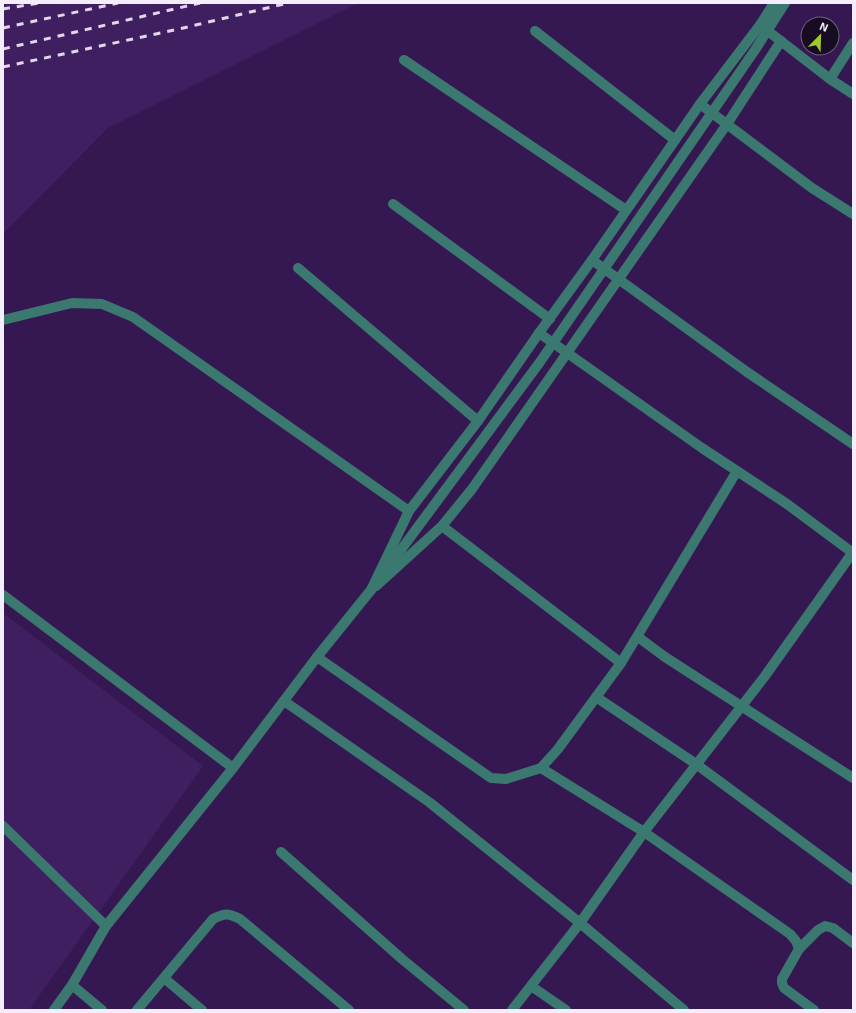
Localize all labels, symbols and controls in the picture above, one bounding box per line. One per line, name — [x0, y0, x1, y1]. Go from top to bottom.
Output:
north arrow — [800, 16, 840, 56]
text: N — [818, 19, 830, 34]

